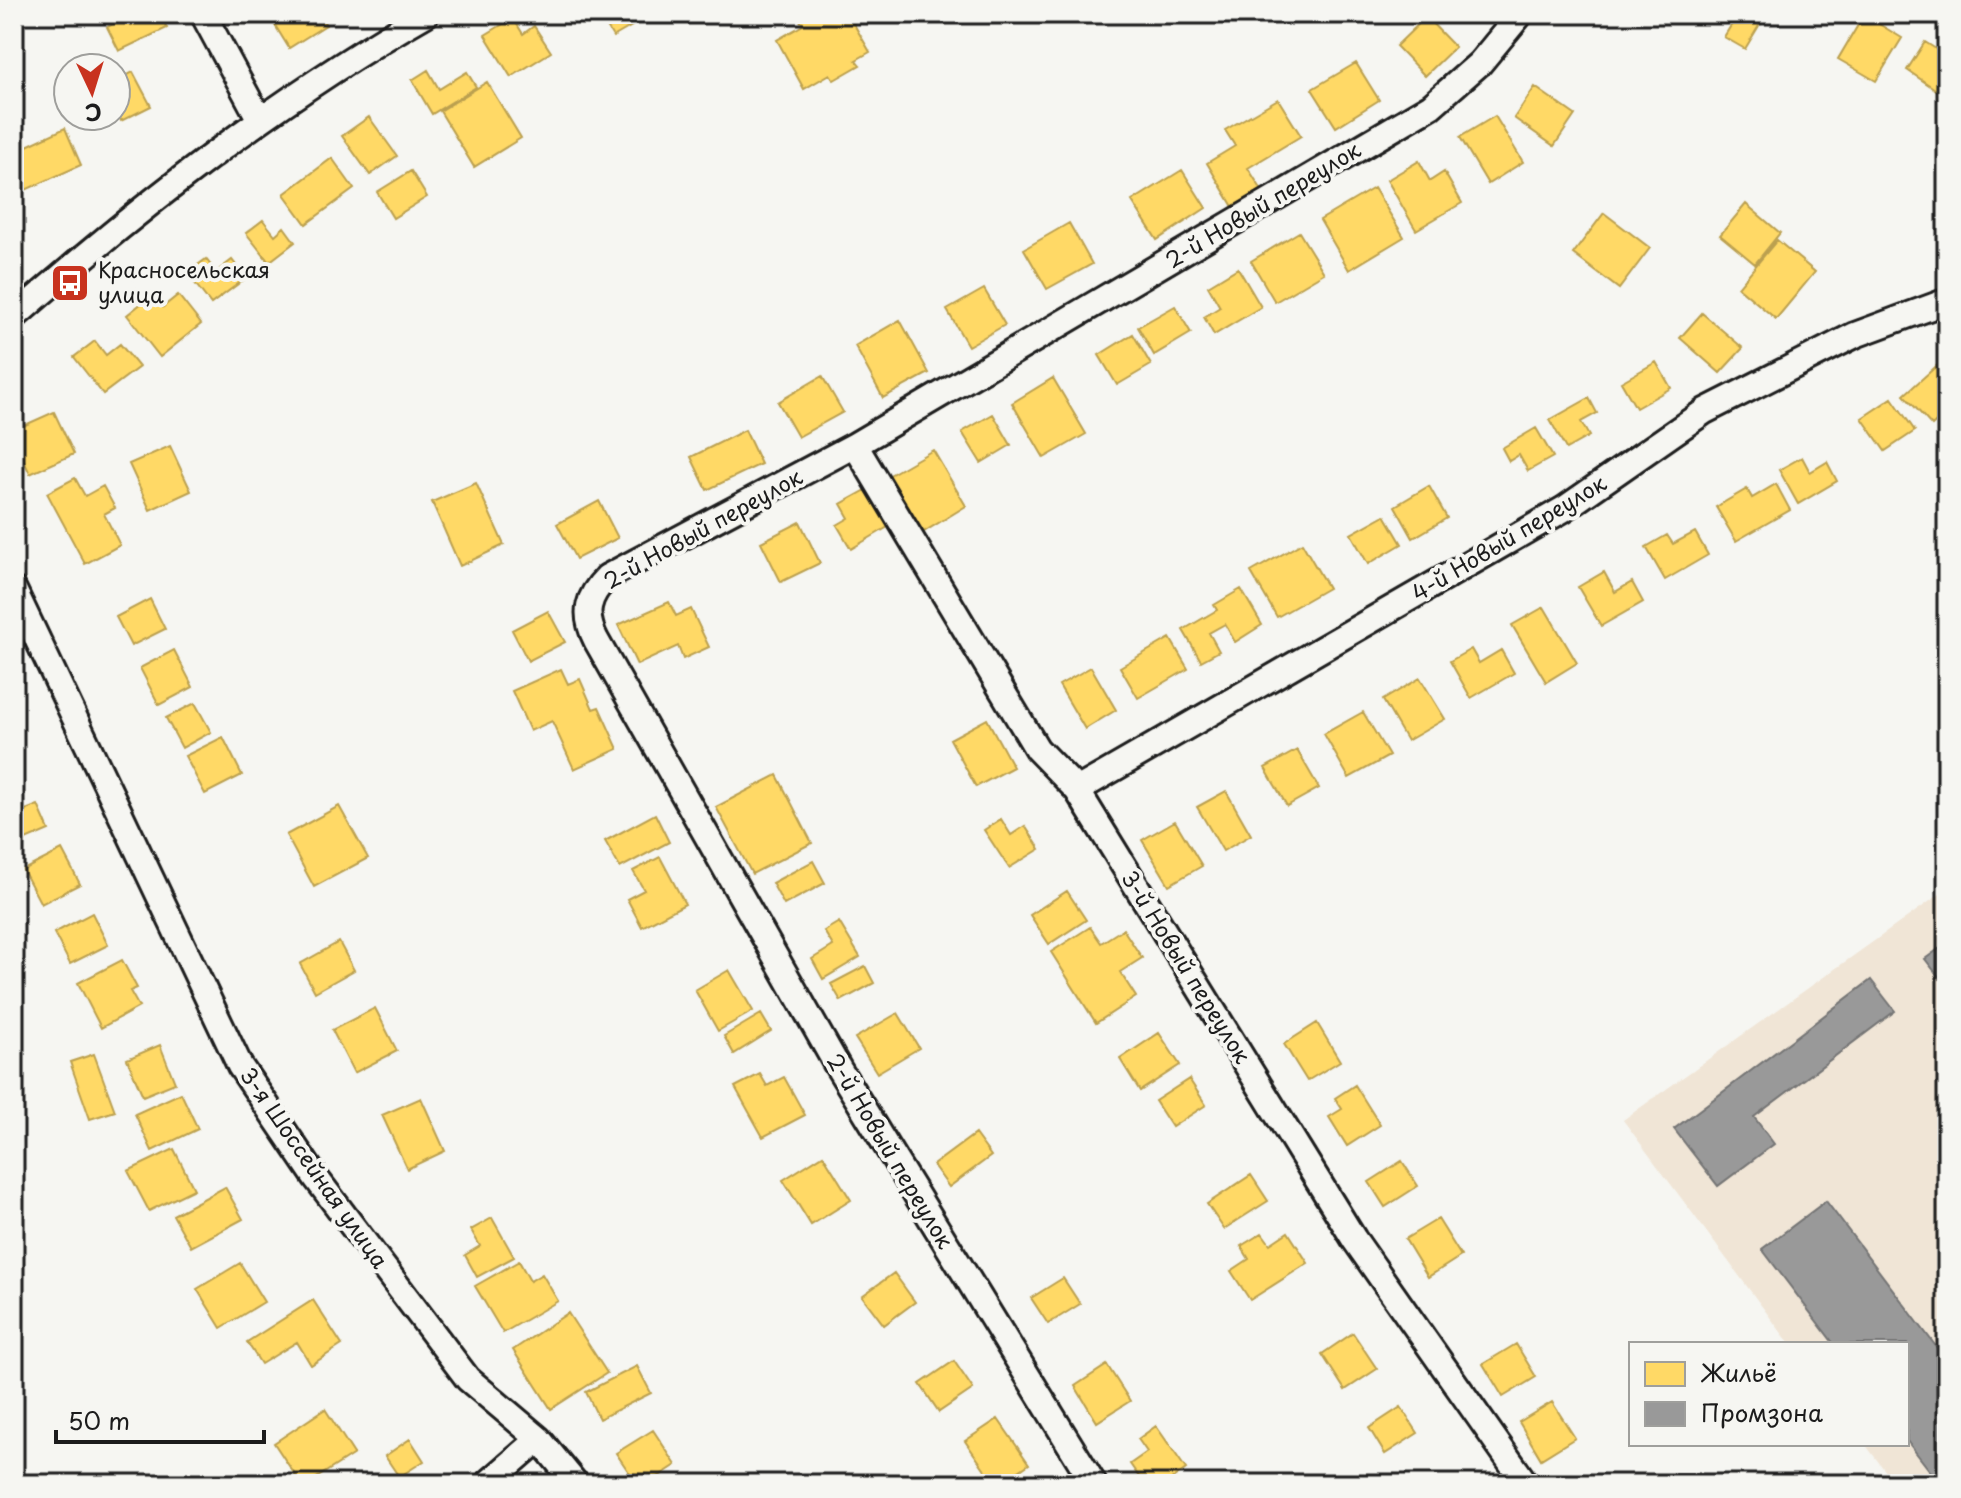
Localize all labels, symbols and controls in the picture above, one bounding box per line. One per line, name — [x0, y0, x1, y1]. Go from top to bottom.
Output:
north arrow — [52, 52, 132, 132]
text: С — [84, 96, 103, 130]
street label: 2-й Новый переулок — [1158, 132, 1367, 275]
place label: Красносельская улица — [98, 252, 270, 310]
bus stop icon: Красносельская улица — [49, 262, 91, 304]
street label: 2-й Новый переулок — [597, 459, 808, 596]
street label: 4-й Новый переулок — [1405, 465, 1613, 608]
street label: 3-й Новый переулок — [1114, 863, 1261, 1070]
street label: 2-й Новый переулок — [820, 1046, 963, 1255]
street label: 3-я Шоссейная улица — [233, 1060, 397, 1275]
legend — [1629, 1342, 1909, 1446]
text: Жильё — [1700, 1354, 1777, 1390]
scale bar — [56, 1394, 264, 1444]
text: Промзона — [1701, 1394, 1823, 1430]
text: 50 m — [68, 1402, 130, 1438]

